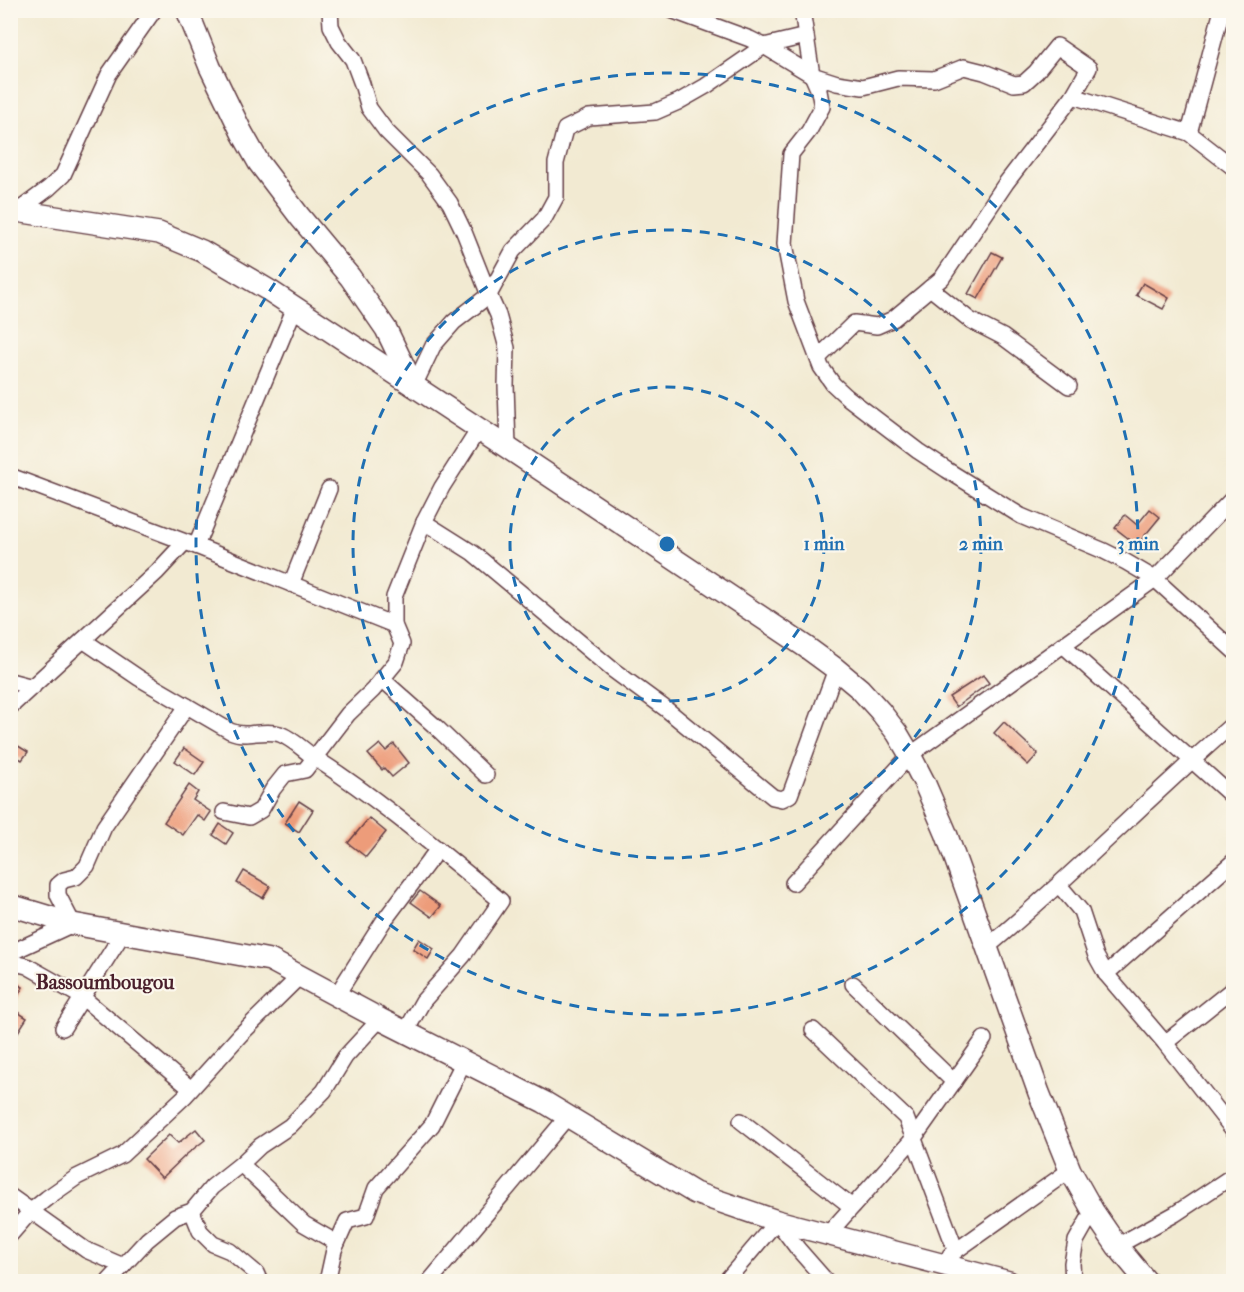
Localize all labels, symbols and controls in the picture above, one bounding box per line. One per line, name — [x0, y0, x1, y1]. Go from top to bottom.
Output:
centre of rings — [657, 534, 677, 554]
text: 1 min — [803, 534, 845, 555]
text: 2 min — [959, 534, 1003, 555]
text: 3 min — [1117, 534, 1160, 555]
district label: Bassoumbougou — [36, 971, 175, 994]

